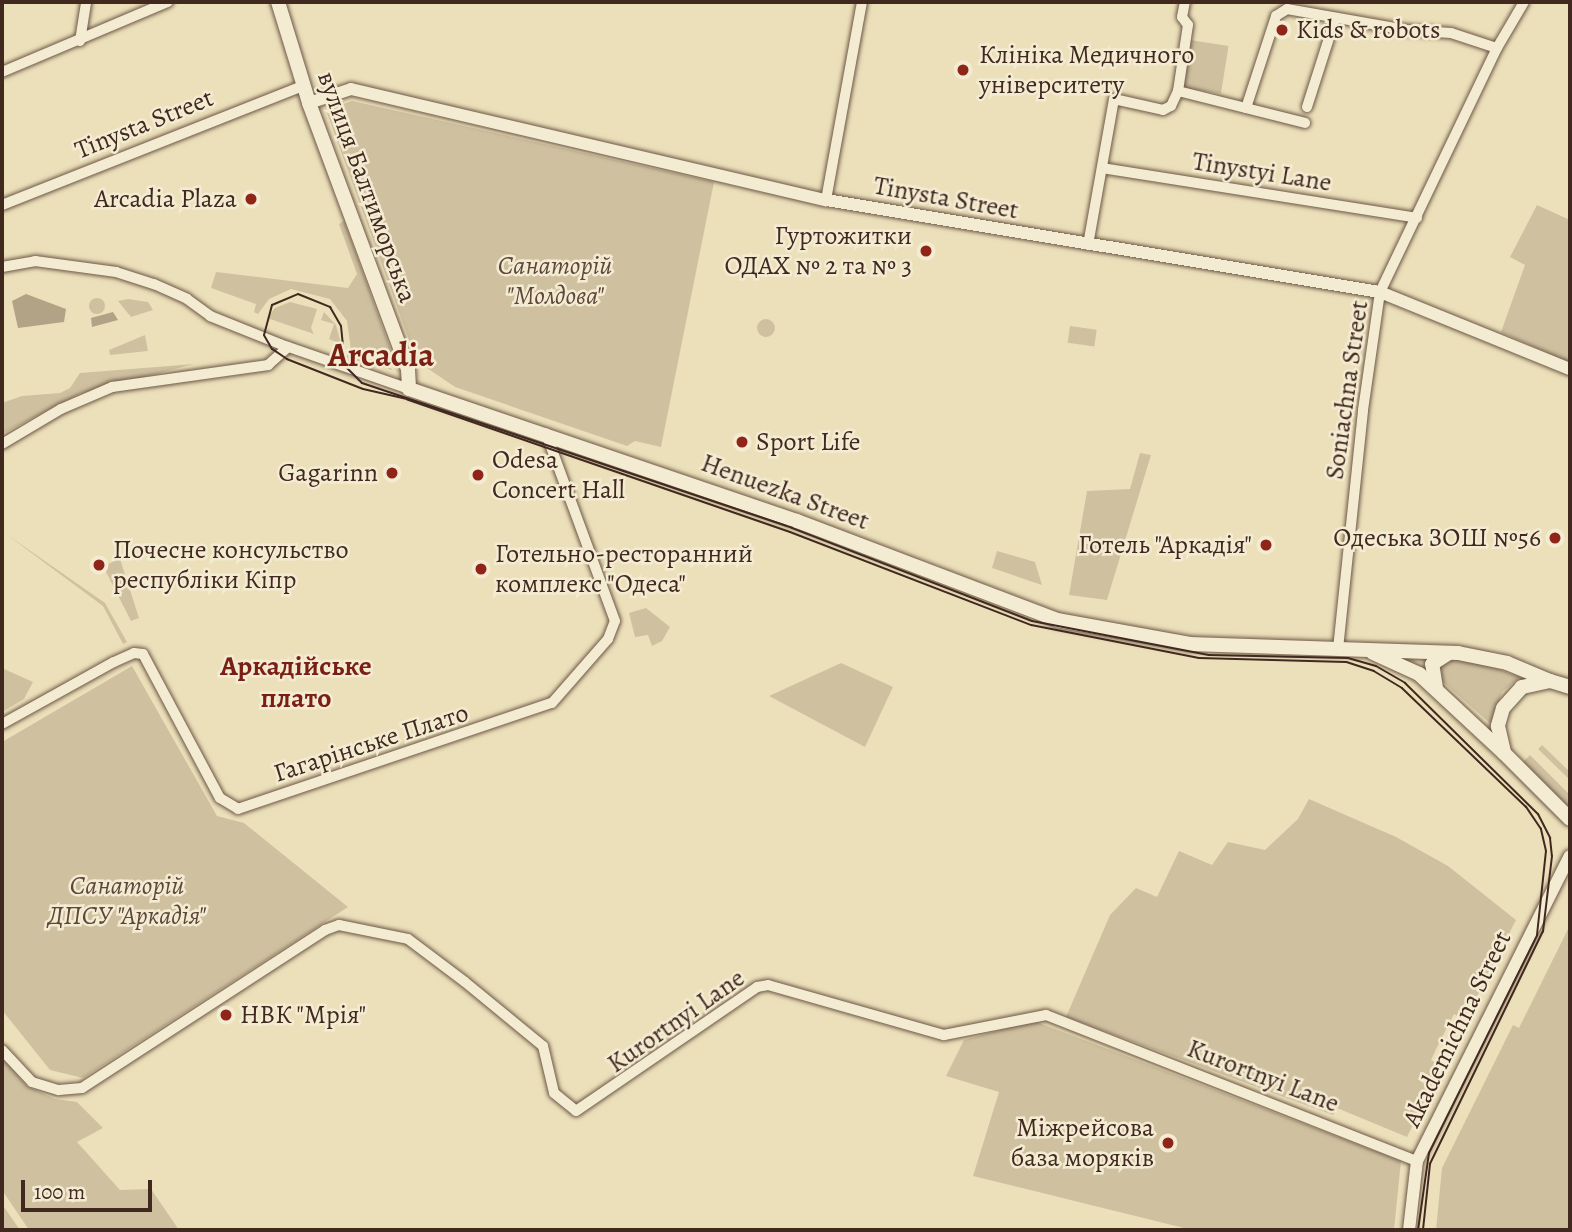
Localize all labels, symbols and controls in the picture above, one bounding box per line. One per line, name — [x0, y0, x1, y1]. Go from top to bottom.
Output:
place label: Kids & robots — [1296, 14, 1440, 46]
marker: Kids & robots — [1274, 22, 1290, 38]
place label: Клініка Медичного університету — [979, 39, 1195, 100]
marker: Клініка Медичного університету — [953, 60, 973, 80]
street label: вулиця Балтиморська — [311, 67, 423, 307]
street label: Tinysta Street — [70, 82, 218, 166]
street label: Tinystyi Lane — [1190, 146, 1334, 198]
street label: Tinysta Street — [871, 170, 1021, 226]
place label: Arcadia Plaza — [94, 183, 237, 215]
marker: Arcadia Plaza — [243, 191, 259, 207]
place label: Гуртожитки ОДАХ № 2 та № 3 — [724, 220, 912, 282]
marker: Гуртожитки ОДАХ № 2 та № 3 — [918, 243, 934, 259]
park label: Санаторій "Молдова" — [498, 250, 612, 312]
street label: Soniachna Street — [1319, 299, 1375, 481]
district label: Arcadia — [328, 335, 434, 375]
place label: Sport Life — [756, 426, 860, 458]
marker: Sport Life — [734, 434, 750, 450]
place label: Odesa Concert Hall — [492, 444, 625, 505]
street label: Henuezka Street — [697, 447, 873, 537]
place label: Gagarinn — [278, 457, 378, 489]
marker: Gagarinn — [384, 465, 400, 481]
marker: Odesa Concert Hall — [470, 467, 486, 483]
place label: Одеська ЗОШ №56 — [1333, 522, 1541, 554]
place label: Готель "Аркадія" — [1077, 529, 1252, 561]
marker: Одеська ЗОШ №56 — [1547, 530, 1563, 546]
place label: Почесне консульство республіки Кіпр — [113, 534, 349, 596]
marker: Готель "Аркадія" — [1258, 537, 1274, 553]
place label: Готельно-ресторанний комплекс "Одеса" — [495, 538, 753, 600]
marker: Почесне консульство республіки Кіпр — [91, 557, 107, 573]
marker: Готельно-ресторанний комплекс "Одеса" — [473, 561, 489, 577]
district label: Аркадійське плато — [220, 649, 372, 715]
street label: Гагарінське Плато — [270, 697, 472, 789]
park label: Санаторій ДПСУ "Аркадія" — [48, 870, 206, 931]
street label: Akademichna Street — [1396, 926, 1518, 1132]
street label: Kurortnyi Lane — [601, 962, 751, 1080]
place label: НВК "Мрія" — [240, 999, 367, 1031]
marker: НВК "Мрія" — [218, 1007, 234, 1023]
street label: Kurortnyi Lane — [1183, 1033, 1343, 1119]
place label: Міжрейсова база моряків — [1011, 1112, 1154, 1174]
marker: Міжрейсова база моряків — [1160, 1135, 1176, 1151]
scale bar — [24, 1166, 156, 1210]
text: 100 m — [34, 1178, 85, 1206]

